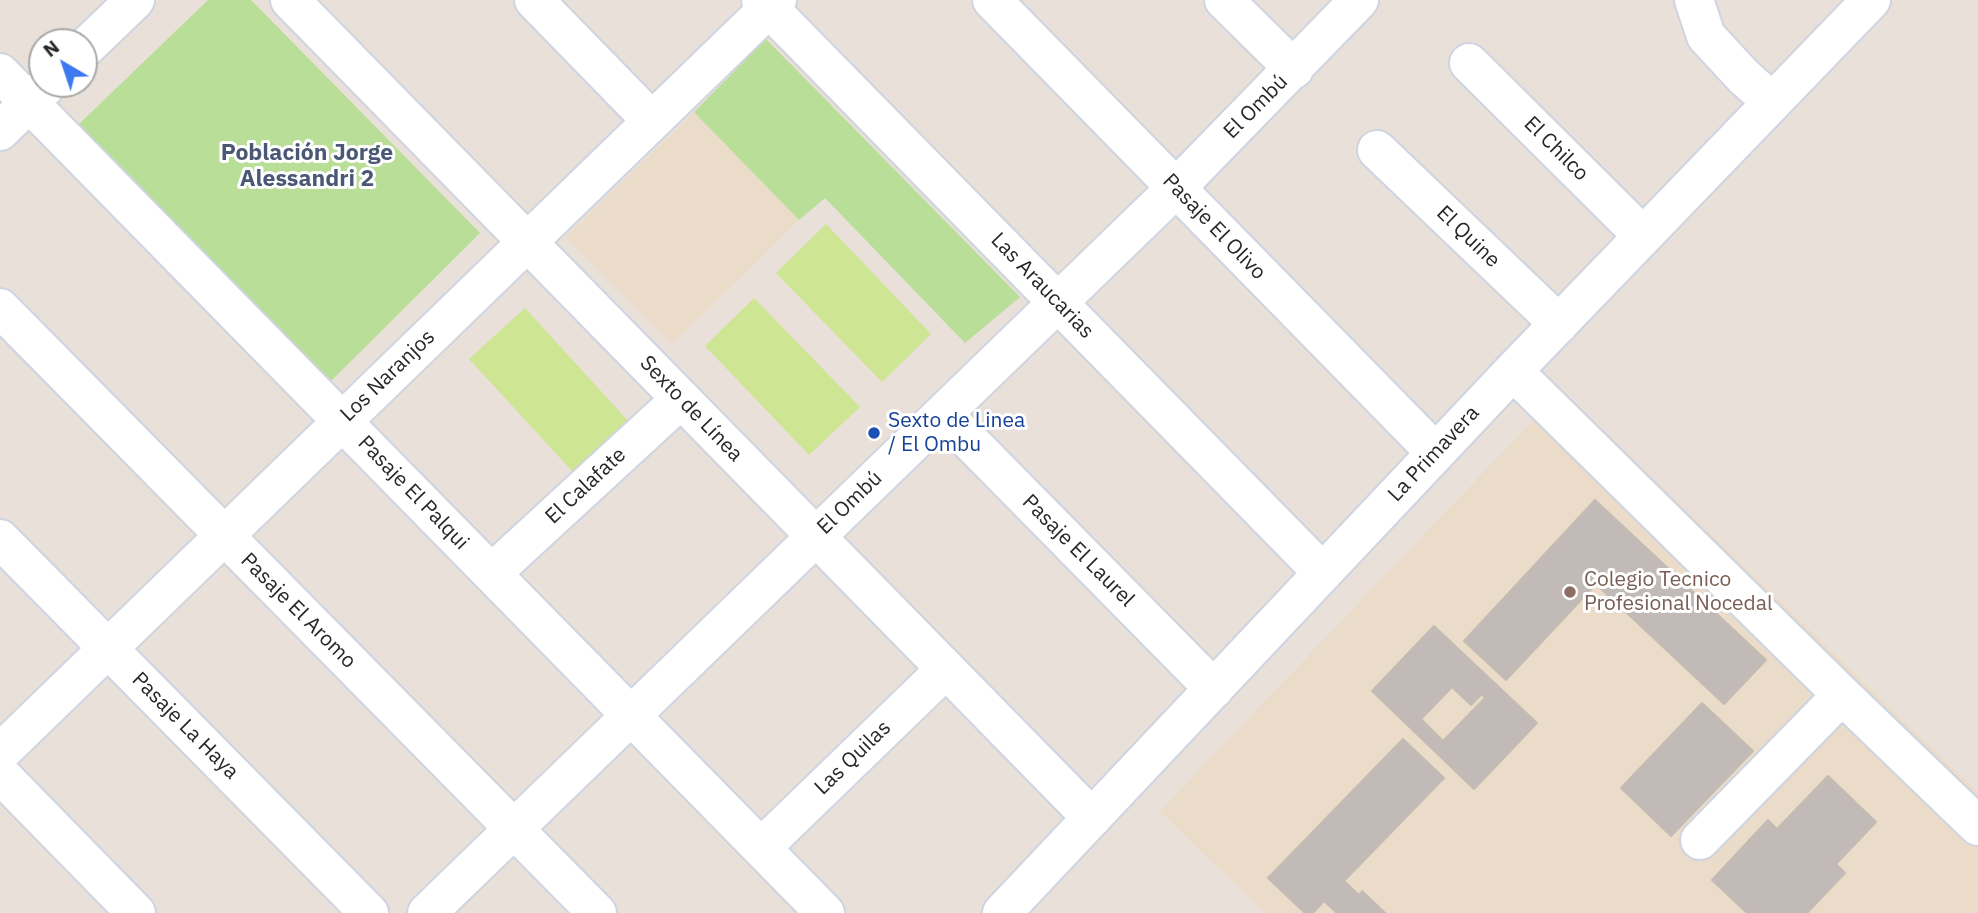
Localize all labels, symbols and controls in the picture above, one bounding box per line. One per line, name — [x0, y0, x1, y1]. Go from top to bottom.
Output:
north arrow — [28, 28, 98, 98]
text: N — [38, 35, 64, 62]
street label: El Ombú — [1219, 70, 1293, 144]
street label: El Chilco — [1518, 111, 1594, 187]
district label: Población Jorge Alessandri 2 — [221, 139, 393, 193]
street label: Pasaje El Olivo — [1157, 169, 1271, 285]
street label: El Quine — [1431, 201, 1505, 273]
street label: Las Araucarias — [985, 228, 1099, 344]
street label: Los Naranjos — [336, 325, 440, 427]
street label: Sexto de Línea — [634, 351, 748, 467]
street label: La Primavera — [1383, 401, 1485, 507]
place label: Sexto de Linea / El Ombu — [888, 408, 1025, 458]
marker: Sexto de Linea / El Ombu — [866, 425, 882, 441]
street label: Pasaje El Palqui — [352, 431, 474, 555]
street label: El Calafate — [541, 442, 631, 530]
street label: El Ombú — [812, 466, 888, 540]
street label: Pasaje El Laurel — [1017, 490, 1139, 612]
street label: Pasaje El Aromo — [235, 548, 361, 674]
place label: Colegio Tecnico Profesional Nocedal — [1584, 567, 1773, 617]
marker: Colegio Tecnico Profesional Nocedal — [1562, 584, 1578, 600]
street label: Pasaje La Haya — [126, 667, 244, 785]
street label: Las Quilas — [810, 716, 896, 800]

